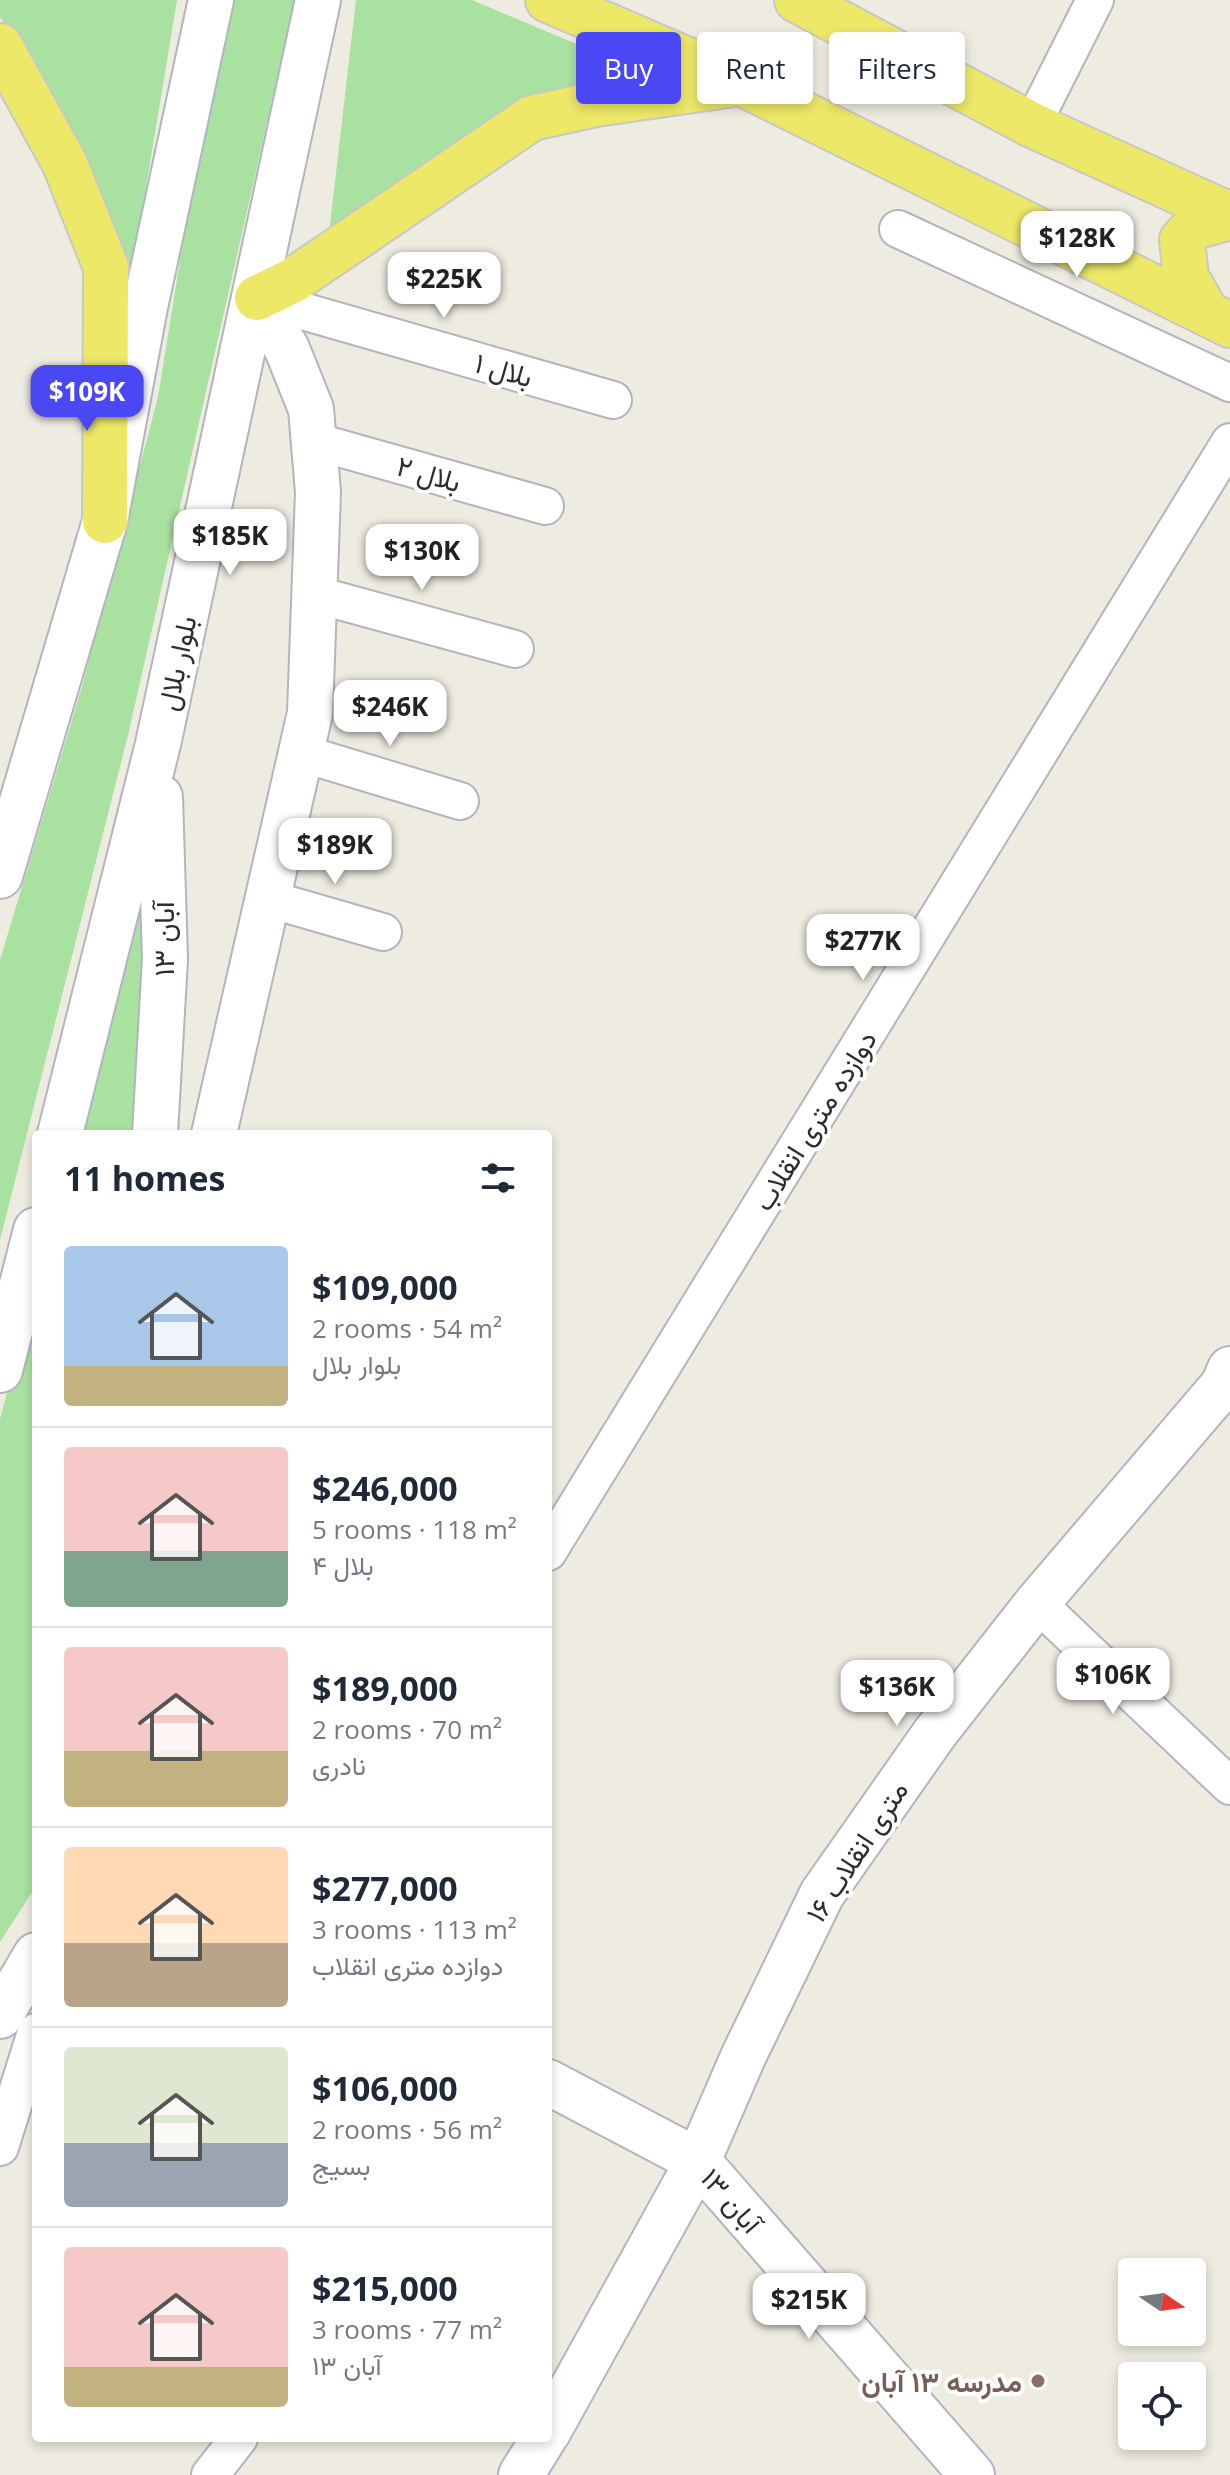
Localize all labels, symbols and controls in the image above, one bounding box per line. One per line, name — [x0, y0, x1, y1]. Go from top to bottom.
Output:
chip: Buy — [576, 32, 681, 104]
chip: Rent — [697, 32, 813, 104]
chip: Filters — [829, 32, 965, 104]
pin: $128K — [1021, 211, 1133, 279]
text: $128K — [1039, 219, 1115, 255]
pin: $225K — [388, 252, 500, 320]
text: $225K — [406, 260, 482, 296]
street label: بلال ۱ — [471, 343, 537, 395]
pin: $109K — [31, 365, 143, 433]
text: $109K — [49, 373, 125, 409]
street label: بلال ۲ — [393, 446, 465, 500]
pin: $185K — [174, 509, 286, 577]
text: $185K — [192, 517, 268, 553]
pin: $130K — [366, 524, 478, 592]
text: $130K — [384, 532, 460, 568]
street label: بلوار بلال — [147, 612, 205, 714]
pin: $246K — [334, 680, 446, 748]
text: $246K — [352, 688, 428, 724]
pin: $189K — [279, 818, 391, 886]
text: $189K — [297, 826, 373, 862]
street label: ۱۳ آبان — [144, 899, 182, 976]
pin: $277K — [807, 914, 919, 982]
text: $277K — [825, 922, 901, 958]
street label: دوازده متری انقلاب — [743, 1023, 885, 1217]
text: 11 homes — [64, 1155, 225, 1201]
icon: filters — [476, 1156, 520, 1200]
text: $109,000 — [312, 1264, 458, 1310]
icon: home — [128, 1278, 224, 1374]
text: 2 rooms · 54 m² — [312, 1310, 502, 1346]
text: بلوار بلال — [312, 1346, 401, 1382]
text: $246,000 — [312, 1465, 458, 1511]
icon: home — [128, 1479, 224, 1575]
text: 5 rooms · 118 m² — [312, 1511, 517, 1547]
text: بلال ۴ — [312, 1547, 374, 1583]
pin: $106K — [1057, 1648, 1169, 1716]
text: $106K — [1075, 1656, 1151, 1692]
pin: $136K — [841, 1660, 953, 1728]
text: $189,000 — [312, 1665, 458, 1711]
text: $136K — [859, 1668, 935, 1704]
icon: home — [128, 1679, 224, 1775]
text: 2 rooms · 70 m² — [312, 1711, 502, 1747]
text: نادری — [312, 1747, 366, 1783]
street label: ۱۶ متری انقلاب — [796, 1773, 916, 1929]
text: $277,000 — [312, 1865, 458, 1911]
icon: home — [128, 1879, 224, 1975]
text: 3 rooms · 113 m² — [312, 1911, 517, 1947]
text: دوازده متری انقلاب — [312, 1947, 503, 1983]
text: $106,000 — [312, 2065, 458, 2111]
icon: home — [128, 2079, 224, 2175]
text: 2 rooms · 56 m² — [312, 2111, 502, 2147]
text: بسیج — [312, 2147, 370, 2183]
street label: ۱۳ آبان — [693, 2159, 773, 2243]
north arrow — [1118, 2258, 1206, 2346]
map controls — [1118, 2258, 1206, 2450]
text: $215,000 — [312, 2265, 458, 2311]
pin: $215K — [753, 2273, 865, 2341]
icon: home — [128, 2279, 224, 2375]
text: $215K — [771, 2281, 847, 2317]
text: 3 rooms · 77 m² — [312, 2311, 502, 2347]
text: ۱۳ آبان — [312, 2347, 382, 2383]
place label: مدرسه ۱۳ آبان — [861, 2362, 1022, 2400]
button: locate — [1118, 2362, 1206, 2450]
marker: مدرسه ۱۳ آبان — [1029, 2372, 1047, 2390]

